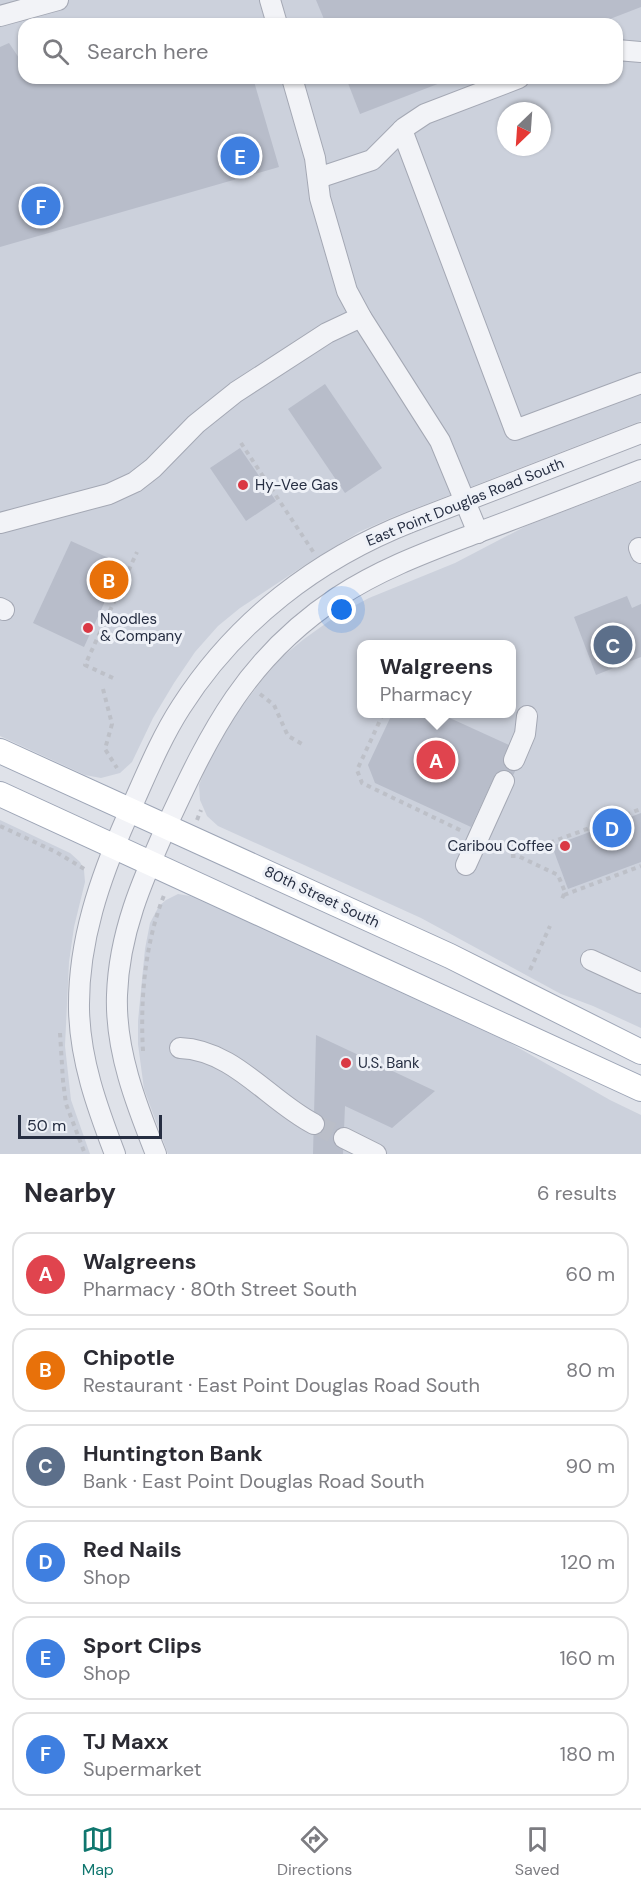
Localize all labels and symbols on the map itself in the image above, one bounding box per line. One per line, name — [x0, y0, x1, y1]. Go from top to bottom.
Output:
north arrow — [497, 102, 551, 156]
pin: E — [220, 134, 260, 178]
pin: F — [22, 184, 60, 228]
street label: East Point Douglas Road South — [363, 453, 567, 551]
place label: Hy-Vee Gas — [255, 475, 338, 495]
marker: Hy-Vee Gas — [236, 478, 250, 492]
pin: B — [90, 558, 128, 602]
your location — [327, 595, 356, 624]
place label: Noodles & Company — [100, 609, 183, 646]
marker: Noodles & Company — [81, 621, 95, 635]
pin: C — [594, 622, 632, 668]
pin: A — [416, 738, 456, 783]
pin: D — [592, 806, 632, 850]
place label: Caribou Coffee — [447, 836, 553, 856]
marker: Caribou Coffee — [558, 839, 572, 853]
street label: 80th Street South — [261, 862, 383, 932]
place label: U.S. Bank — [358, 1053, 420, 1073]
marker: U.S. Bank — [339, 1056, 353, 1070]
scale bar — [18, 1112, 162, 1140]

